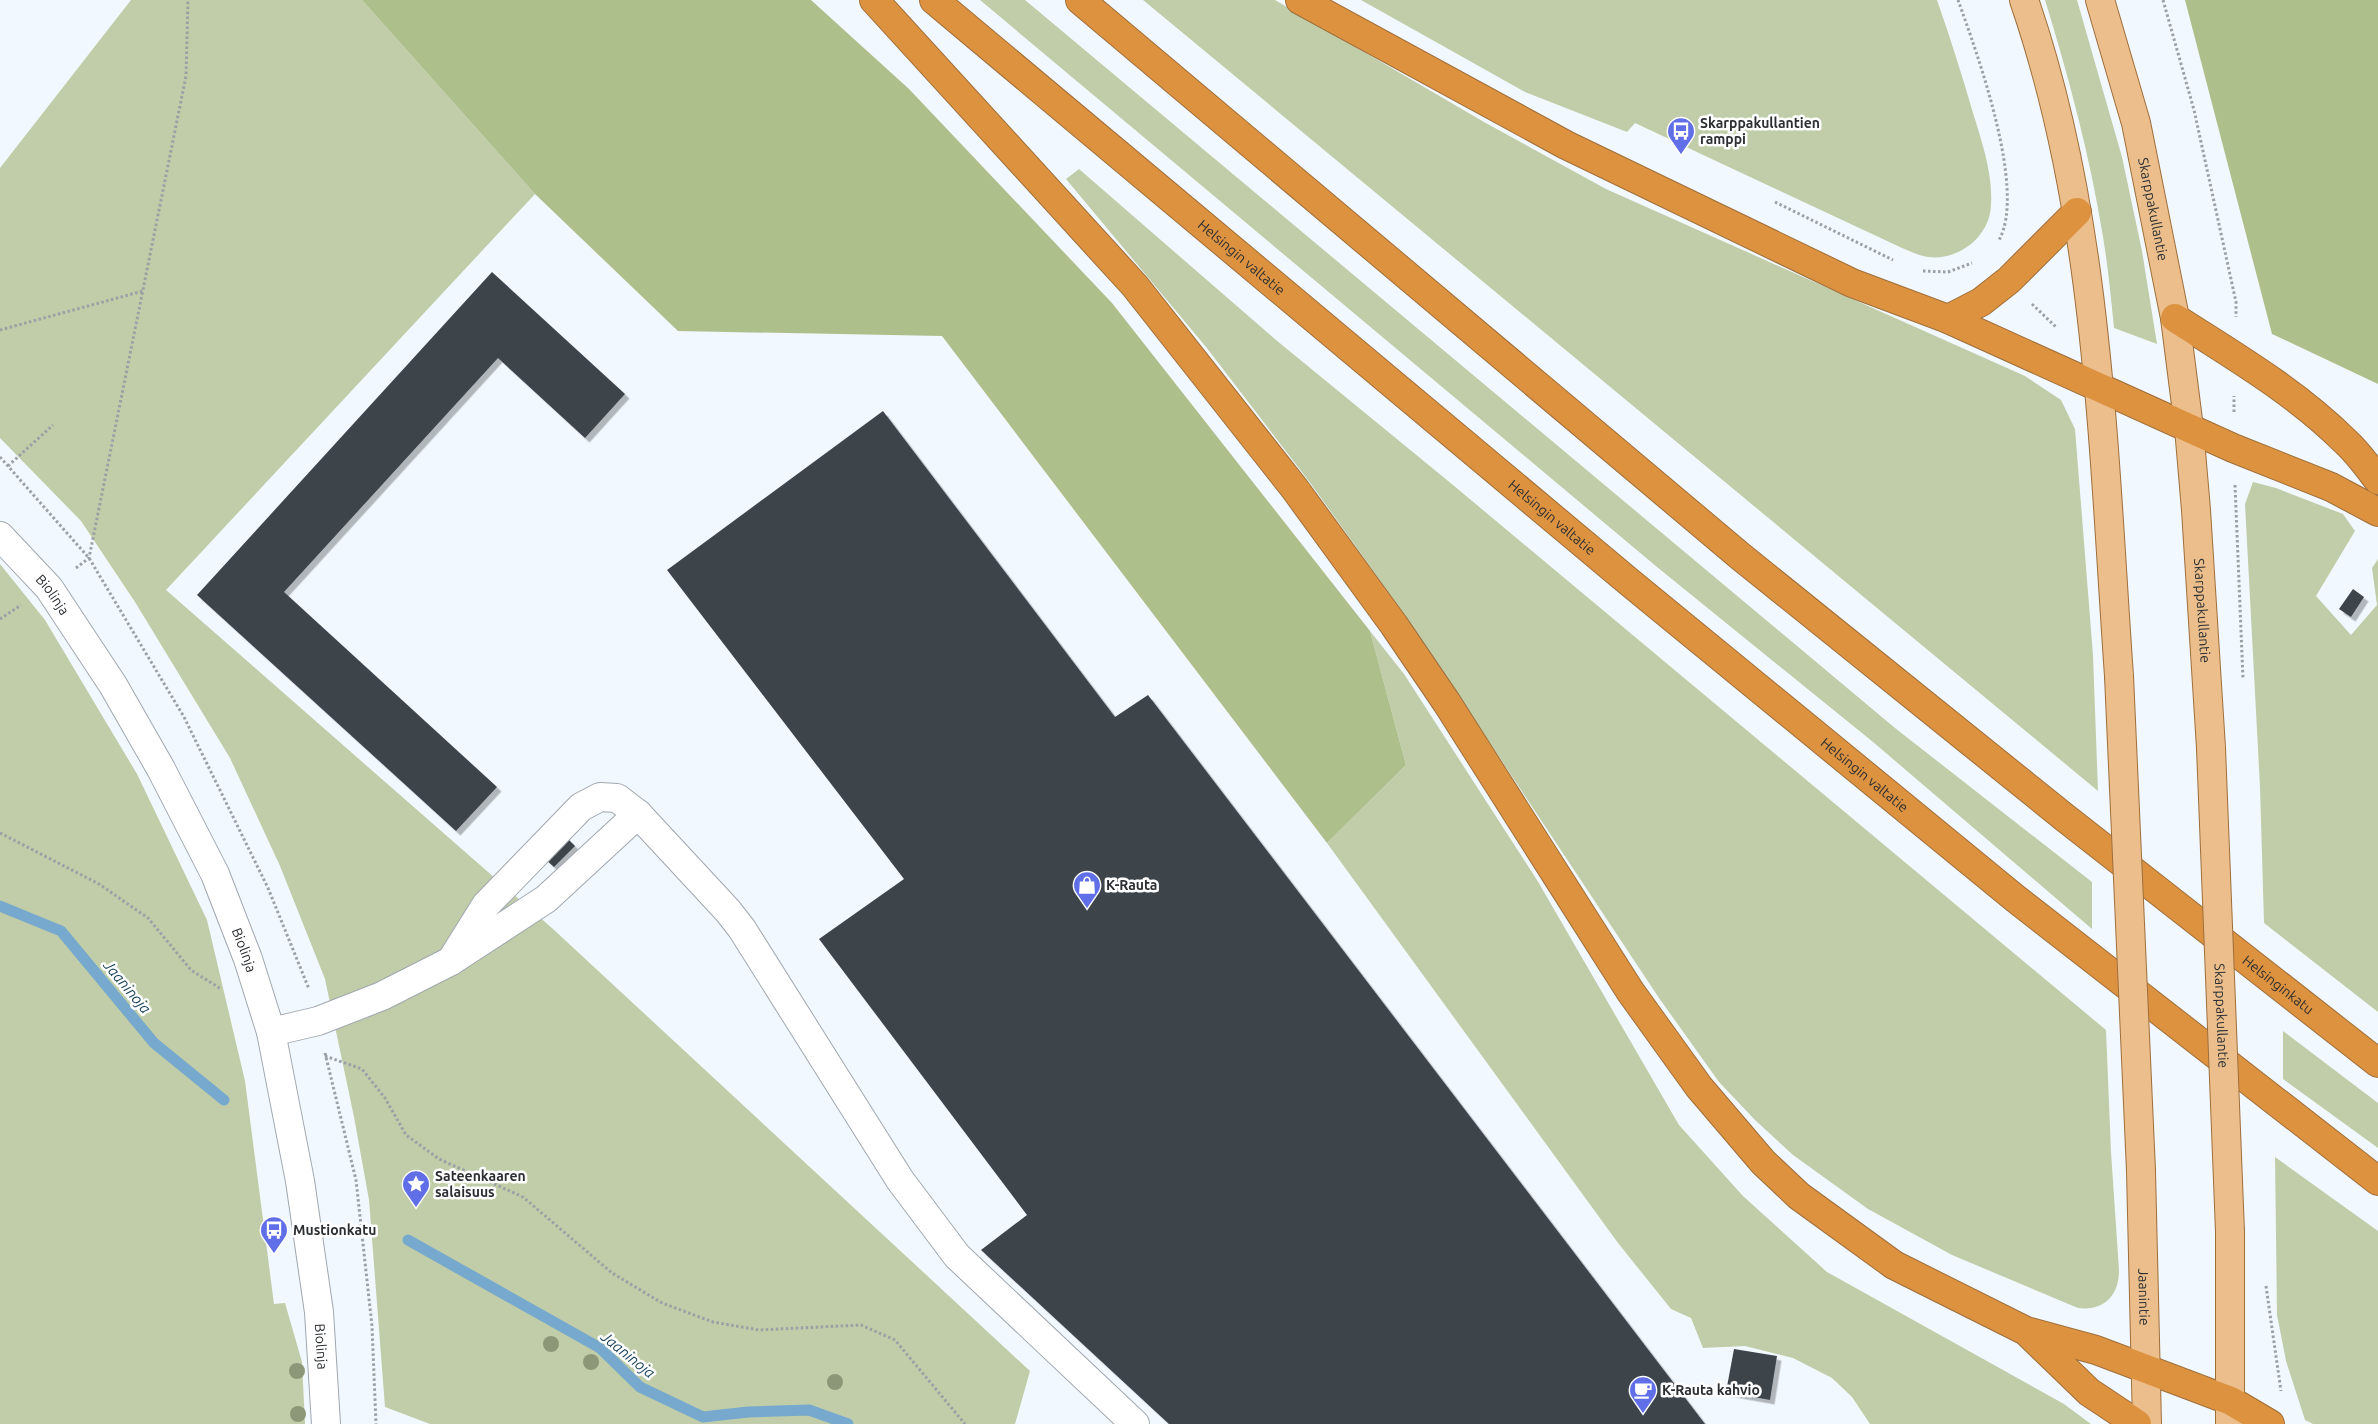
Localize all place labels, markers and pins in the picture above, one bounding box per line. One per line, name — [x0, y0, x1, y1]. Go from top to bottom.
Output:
place label: Skarppakullantien ramppi — [1700, 115, 1820, 147]
bus stop icon: Skarppakullantien ramppi — [1666, 116, 1696, 155]
shop icon: K-Rauta — [1072, 870, 1102, 909]
place label: K-Rauta — [1106, 877, 1157, 893]
place label: Sateenkaaren salaisuus — [435, 1168, 526, 1200]
place icon: Sateenkaaren salaisuus — [401, 1169, 431, 1208]
bus stop icon: Mustionkatu — [259, 1215, 289, 1254]
place label: Mustionkatu — [293, 1222, 376, 1238]
cafe icon: K-Rauta kahvio — [1628, 1375, 1658, 1414]
place label: K-Rauta kahvio — [1662, 1382, 1760, 1398]

